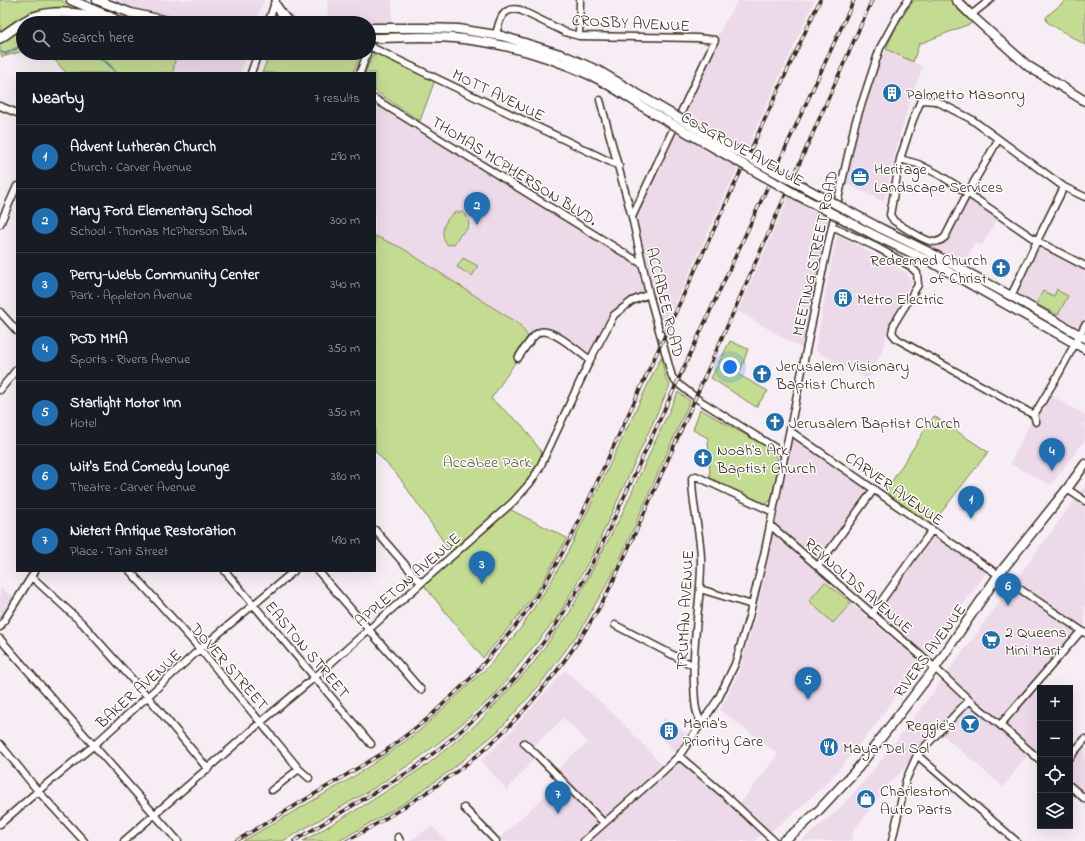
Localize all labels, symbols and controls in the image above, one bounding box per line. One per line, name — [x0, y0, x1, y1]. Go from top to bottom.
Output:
street label: CROSBY AVENUE — [571, 9, 691, 39]
search box — [16, 16, 376, 60]
icon: search — [30, 27, 52, 49]
text: Search here — [62, 27, 134, 49]
street label: MOTT AVENUE — [448, 63, 548, 129]
building icon: Palmetto Masonry — [881, 82, 903, 104]
place label: Palmetto Masonry — [906, 83, 1025, 107]
text: Nearby — [32, 86, 84, 111]
text: 7 results — [314, 89, 360, 108]
street label: COSGROVE AVENUE — [676, 106, 808, 194]
street label: THOMAS MCPHERSON BLVD. — [426, 111, 602, 233]
text: Advent Lutheran Church — [70, 136, 216, 158]
text: 1 — [43, 147, 47, 166]
text: 290 m — [331, 147, 360, 166]
text: Church · Carver Avenue — [70, 158, 192, 177]
place label: Heritage Landscape Services — [874, 158, 1003, 200]
office icon: Heritage Landscape Services — [849, 166, 871, 188]
street label: MEETING STREET ROAD — [787, 168, 845, 338]
pin: 2 — [464, 192, 490, 225]
text: Mary Ford Elementary School — [70, 200, 252, 222]
text: 2 — [42, 211, 48, 230]
text: 300 m — [330, 211, 360, 230]
text: School · Thomas McPherson Blvd. — [70, 222, 247, 241]
street label: ACCABEE ROAD — [639, 245, 689, 360]
place label: Redeemed Church of Christ — [870, 249, 988, 291]
church icon: Redeemed Church of Christ — [990, 257, 1012, 279]
text: Perry-Webb Community Center — [70, 264, 259, 286]
text: 3 — [42, 275, 48, 294]
text: 340 m — [330, 275, 360, 294]
text: Park · Appleton Avenue — [70, 286, 192, 305]
building icon: Metro Electric — [832, 287, 854, 309]
place label: Metro Electric — [857, 288, 944, 312]
text: POD MMA — [70, 328, 128, 350]
text: 4 — [42, 339, 48, 358]
text: 350 m — [328, 339, 360, 358]
text: Sports · Rivers Avenue — [70, 350, 190, 369]
place label: Jerusalem Visionary Baptist Church — [775, 355, 909, 397]
your location — [720, 357, 740, 377]
church icon: Jerusalem Visionary Baptist Church — [751, 363, 773, 385]
text: Starlight Motor Inn — [70, 392, 181, 414]
text: 5 — [41, 403, 49, 422]
text: 350 m — [328, 403, 360, 422]
church icon: Jerusalem Baptist Church — [764, 411, 786, 433]
place label: Jerusalem Baptist Church — [789, 412, 960, 436]
text: Hotel — [70, 414, 97, 433]
pin: 4 — [1039, 438, 1065, 471]
place label: Noah's Ark Baptist Church — [716, 439, 816, 481]
church icon: Noah's Ark Baptist Church — [692, 447, 714, 469]
street label: CARVER AVENUE — [840, 447, 948, 533]
park label: Accabee Park — [443, 451, 532, 475]
text: Wit's End Comedy Lounge — [70, 456, 229, 478]
text: 6 — [42, 467, 48, 486]
text: 380 m — [331, 467, 360, 486]
text: Theatre · Carver Avenue — [70, 478, 196, 497]
pin: 1 — [958, 486, 984, 519]
text: Nietert Antique Restoration — [70, 520, 236, 542]
street label: APPLETON AVENUE — [350, 527, 467, 634]
text: 7 — [42, 531, 48, 550]
text: 490 m — [332, 531, 360, 550]
street label: REYNOLDS AVENUE — [798, 533, 917, 640]
text: Place · Tant Street — [70, 542, 168, 561]
street label: TRUMAN AVENUE — [671, 549, 701, 671]
pin: 3 — [469, 551, 495, 584]
pin: 6 — [995, 573, 1021, 606]
street label: EASTON STREET — [258, 596, 355, 704]
street label: RIVERS AVENUE — [888, 599, 973, 703]
street label: DOVER STREET — [183, 617, 273, 716]
place label: 2 Queens Mini Mart — [1005, 621, 1067, 663]
supermarket icon: 2 Queens Mini Mart — [980, 629, 1002, 651]
street label: BAKER AVENUE — [90, 644, 188, 735]
pin: 5 — [795, 667, 821, 700]
map controls — [1037, 685, 1073, 829]
button: + — [1037, 685, 1073, 721]
place label: Maria's Priority Care — [683, 712, 764, 754]
bar icon: Reggie's — [959, 713, 981, 735]
place label: Reggie's — [906, 714, 956, 738]
building icon: Maria's Priority Care — [658, 720, 680, 742]
button: − — [1037, 721, 1073, 757]
restaurant icon: Maya Del Sol — [818, 736, 840, 758]
place label: Maya Del Sol — [843, 737, 930, 761]
button: locate — [1037, 757, 1073, 793]
place label: Charleston Auto Parts — [880, 780, 952, 822]
pin: 7 — [545, 781, 571, 814]
shop icon: Charleston Auto Parts — [855, 788, 877, 810]
button: layers — [1037, 793, 1073, 829]

